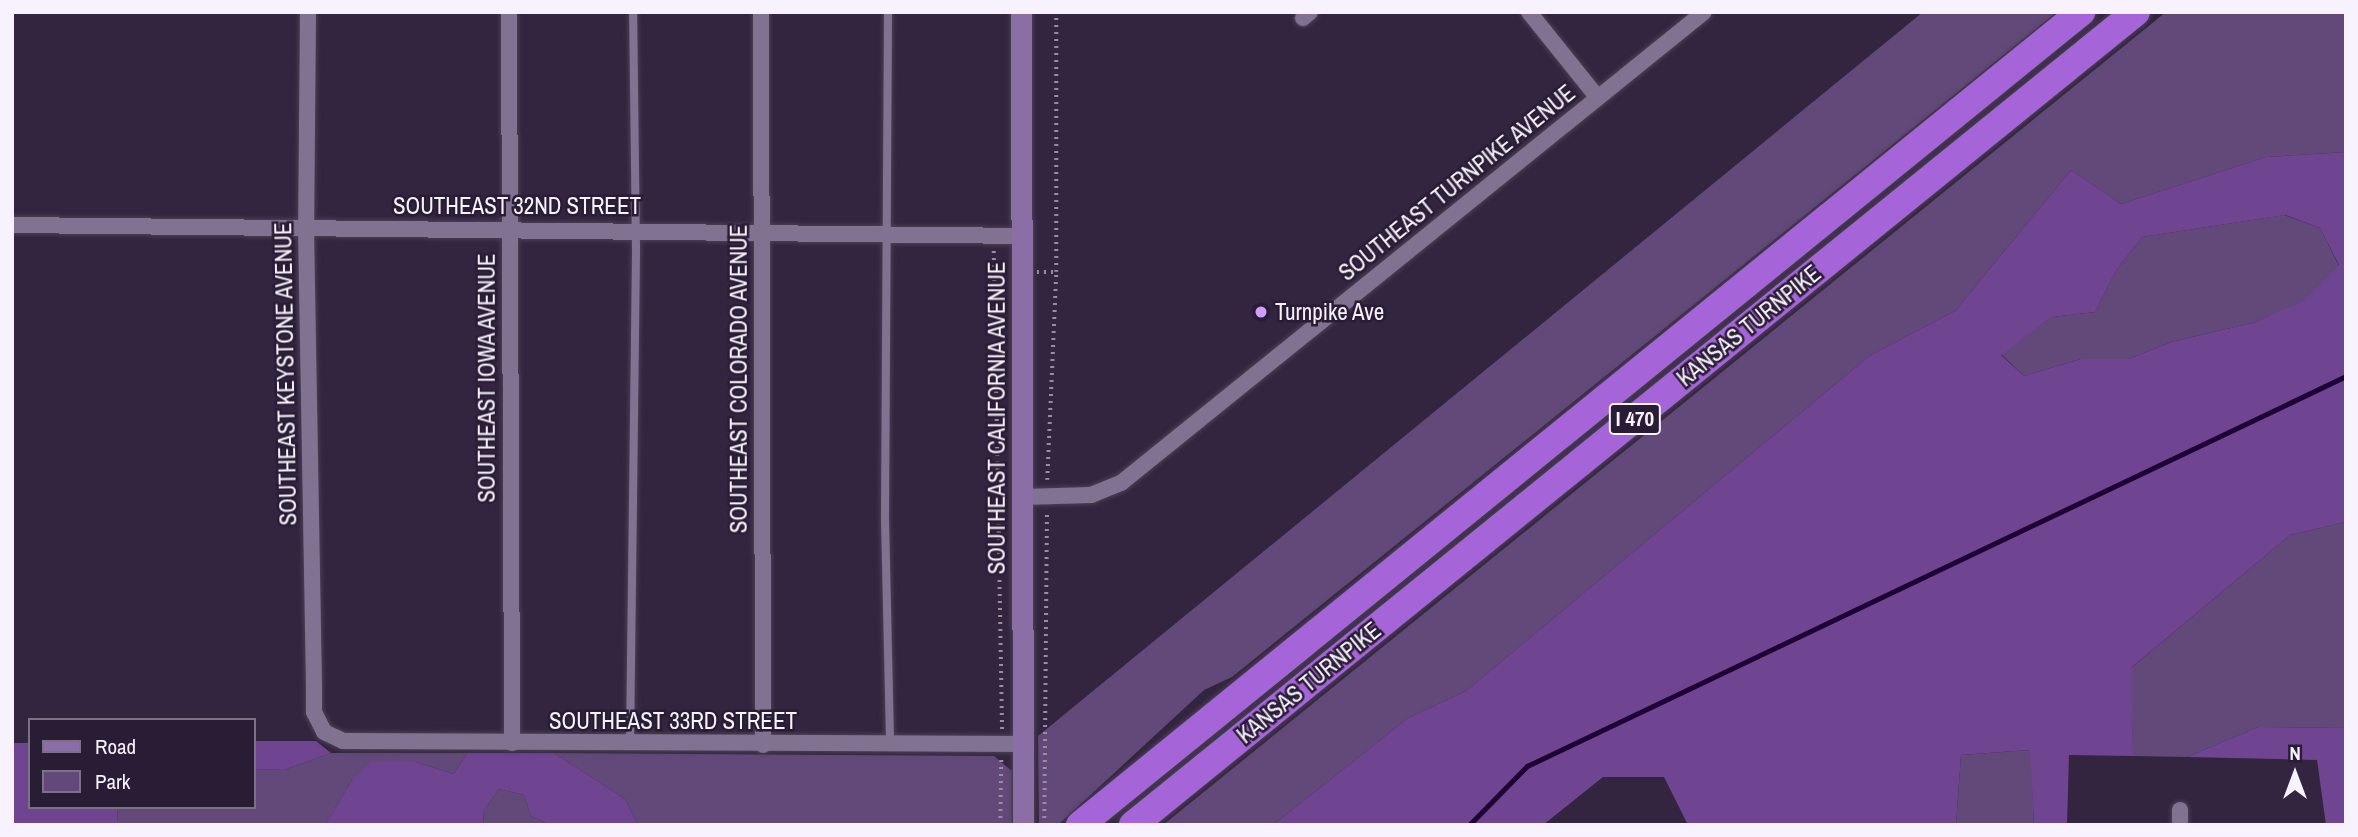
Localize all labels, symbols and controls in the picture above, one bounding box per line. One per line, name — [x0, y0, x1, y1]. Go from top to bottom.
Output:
street label: SOUTHEAST TURNPIKE AVENUE — [1333, 79, 1581, 287]
street label: SOUTHEAST 32ND STREET — [393, 192, 641, 220]
street label: SOUTHEAST KEYSTONE AVENUE — [270, 222, 302, 526]
street label: SOUTHEAST COLORADO AVENUE — [725, 224, 753, 534]
street label: SOUTHEAST IOWA AVENUE — [473, 252, 501, 504]
street label: SOUTHEAST CALIFORNIA AVENUE — [983, 260, 1011, 576]
street label: KANSAS TURNPIKE — [1671, 260, 1827, 392]
place label: Turnpike Ave — [1275, 298, 1385, 326]
marker: Turnpike Ave — [1253, 304, 1269, 320]
road number: I 470 — [1609, 402, 1661, 436]
street label: KANSAS TURNPIKE — [1231, 617, 1387, 749]
street label: SOUTHEAST 33RD STREET — [549, 707, 797, 735]
legend — [28, 718, 256, 809]
text: Road — [95, 732, 136, 761]
north arrow — [2260, 739, 2330, 809]
text: N — [2289, 740, 2301, 766]
text: Park — [95, 767, 130, 796]

